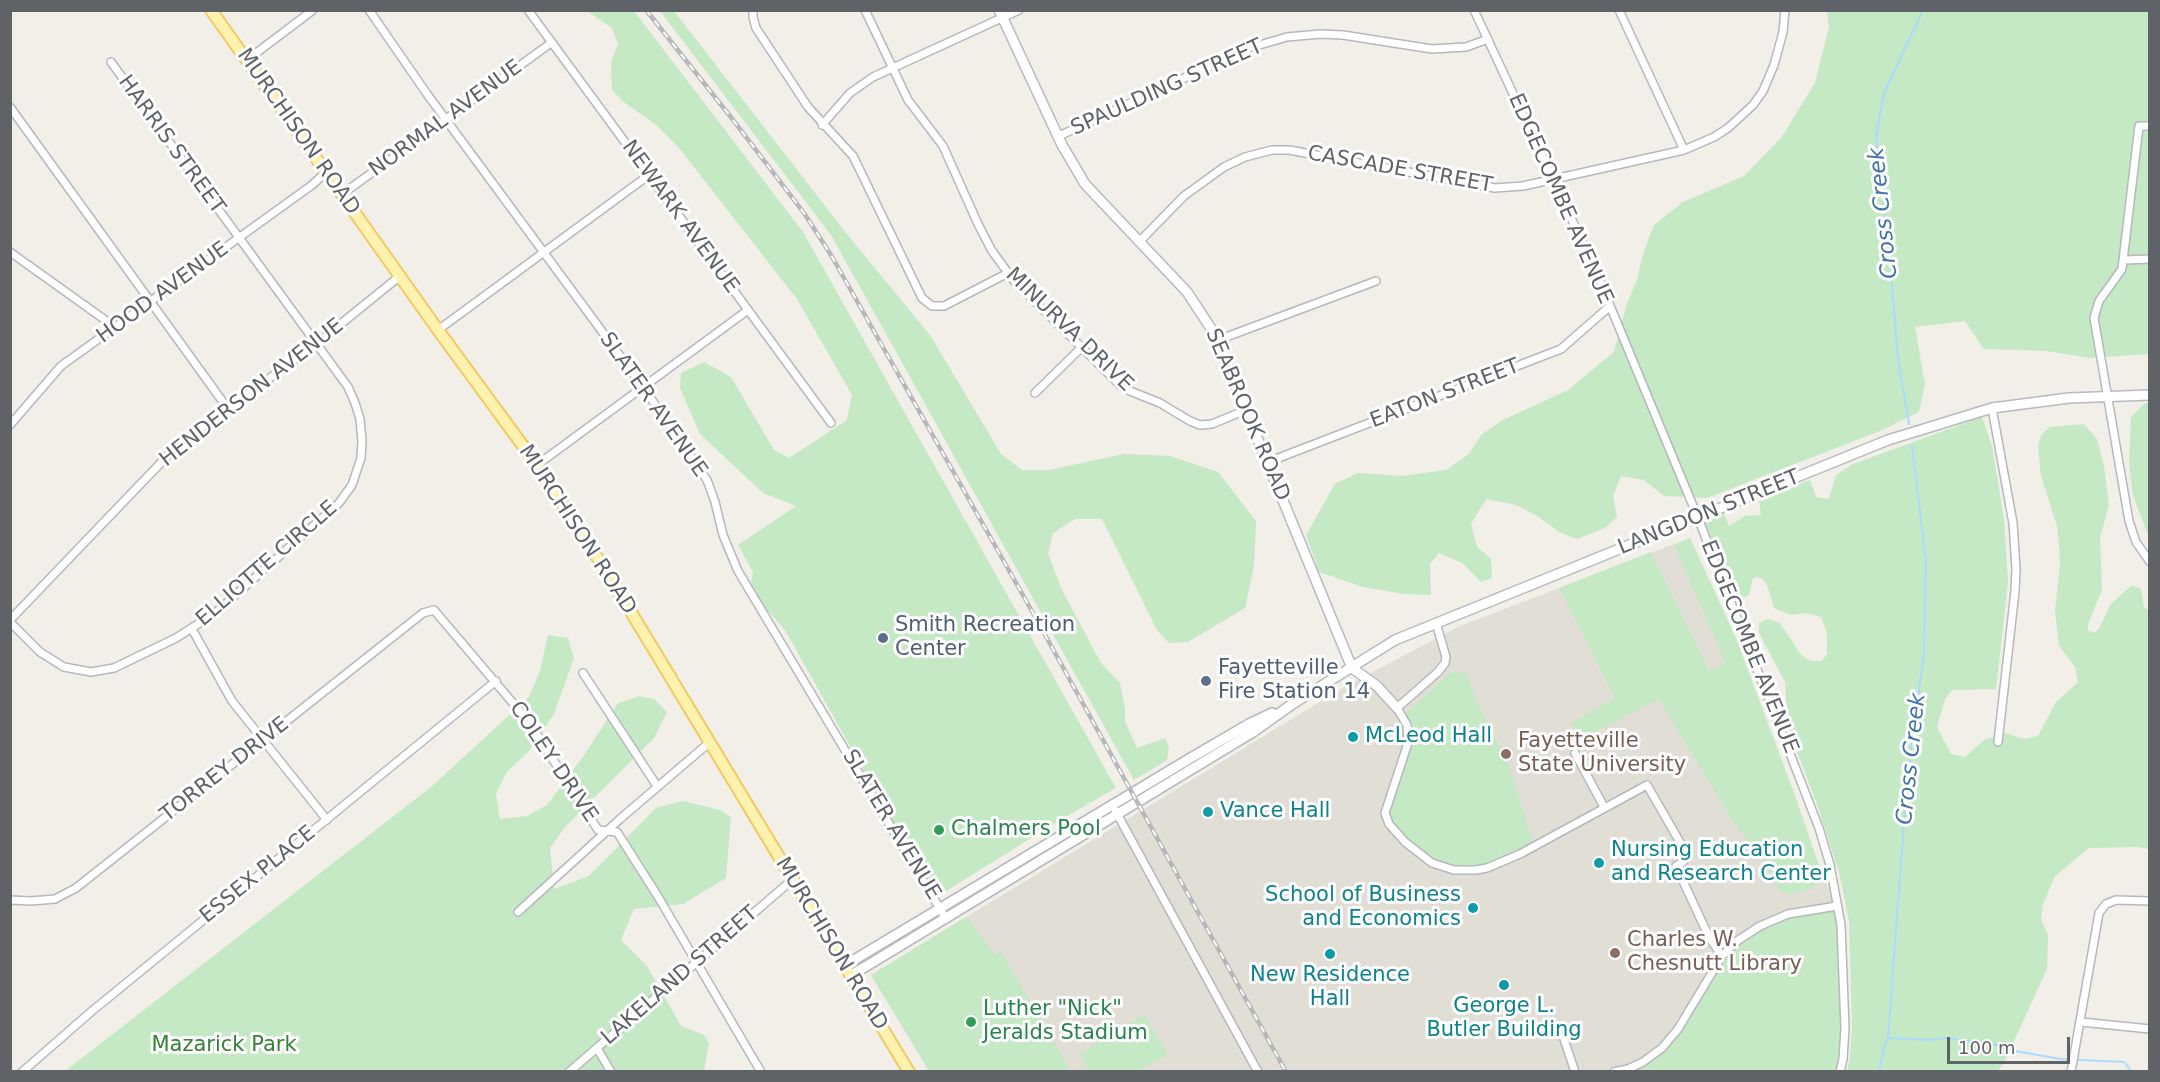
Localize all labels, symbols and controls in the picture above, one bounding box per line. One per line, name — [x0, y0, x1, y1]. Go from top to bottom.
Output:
street label: SPAULDING STREET — [1067, 34, 1267, 142]
street label: MURCHISON ROAD — [231, 44, 365, 220]
street label: NORMAL AVENUE — [365, 55, 527, 183]
street label: HARRIS STREET — [112, 71, 230, 219]
street label: EDGECOMBE AVENUE — [1502, 90, 1618, 308]
street label: NEWARK AVENUE — [616, 136, 744, 298]
street label: CASCADE STREET — [1305, 141, 1495, 199]
water label: Cross Creek — [1864, 146, 1904, 280]
street label: HOOD AVENUE — [92, 237, 234, 349]
street label: MINURVA DRIVE — [1000, 263, 1138, 397]
street label: HENDERSON AVENUE — [155, 313, 349, 473]
street label: SEABROOK ROAD — [1199, 325, 1295, 505]
street label: SLATER AVENUE — [594, 328, 712, 482]
street label: EATON STREET — [1367, 354, 1523, 434]
street label: MURCHISON ROAD — [513, 440, 641, 620]
street label: LANGDON STREET — [1614, 465, 1804, 561]
street label: ELLIOTTE CIRCLE — [191, 496, 343, 632]
street label: EDGECOMBE AVENUE — [1695, 537, 1803, 757]
place label: Smith Recreation Center — [895, 613, 1075, 663]
marker: Smith Recreation Center — [876, 631, 890, 645]
place label: Fayetteville Fire Station 14 — [1218, 656, 1370, 706]
marker: Fayetteville Fire Station 14 — [1199, 674, 1213, 688]
water label: Cross Creek — [1892, 692, 1932, 826]
street label: COLEY DRIVE — [503, 697, 603, 827]
street label: TORREY DRIVE — [156, 712, 294, 828]
place label: McLeod Hall — [1365, 724, 1492, 750]
place label: Fayetteville State University — [1518, 729, 1686, 779]
marker: McLeod Hall — [1346, 730, 1360, 744]
street label: SLATER AVENUE — [836, 745, 946, 905]
marker: Fayetteville State University — [1499, 747, 1513, 761]
place label: Vance Hall — [1220, 799, 1330, 825]
marker: Vance Hall — [1201, 805, 1215, 819]
place label: Chalmers Pool — [951, 817, 1101, 843]
street label: ESSEX PLACE — [195, 821, 321, 929]
marker: Chalmers Pool — [932, 823, 946, 837]
place label: Nursing Education and Research Center — [1611, 838, 1831, 888]
street label: MURCHISON ROAD — [769, 853, 893, 1035]
marker: Nursing Education and Research Center — [1592, 856, 1606, 870]
place label: School of Business and Economics — [1265, 883, 1461, 933]
street label: LAKELAND STREET — [597, 901, 763, 1051]
marker: School of Business and Economics — [1466, 901, 1480, 915]
place label: Charles W. Chesnutt Library — [1627, 928, 1802, 978]
marker: Charles W. Chesnutt Library — [1608, 946, 1622, 960]
marker: New Residence Hall — [1323, 947, 1337, 961]
place label: New Residence Hall — [1250, 963, 1410, 1013]
marker: George L. Butler Building — [1497, 978, 1511, 992]
place label: George L. Butler Building — [1426, 994, 1582, 1044]
place label: Luther "Nick" Jeralds Stadium — [983, 997, 1148, 1047]
marker: Luther "Nick" Jeralds Stadium — [964, 1015, 978, 1029]
scale bar — [1950, 1025, 2073, 1063]
park label: Mazarick Park — [151, 1033, 297, 1059]
text: 100 m — [1958, 1037, 2016, 1058]

